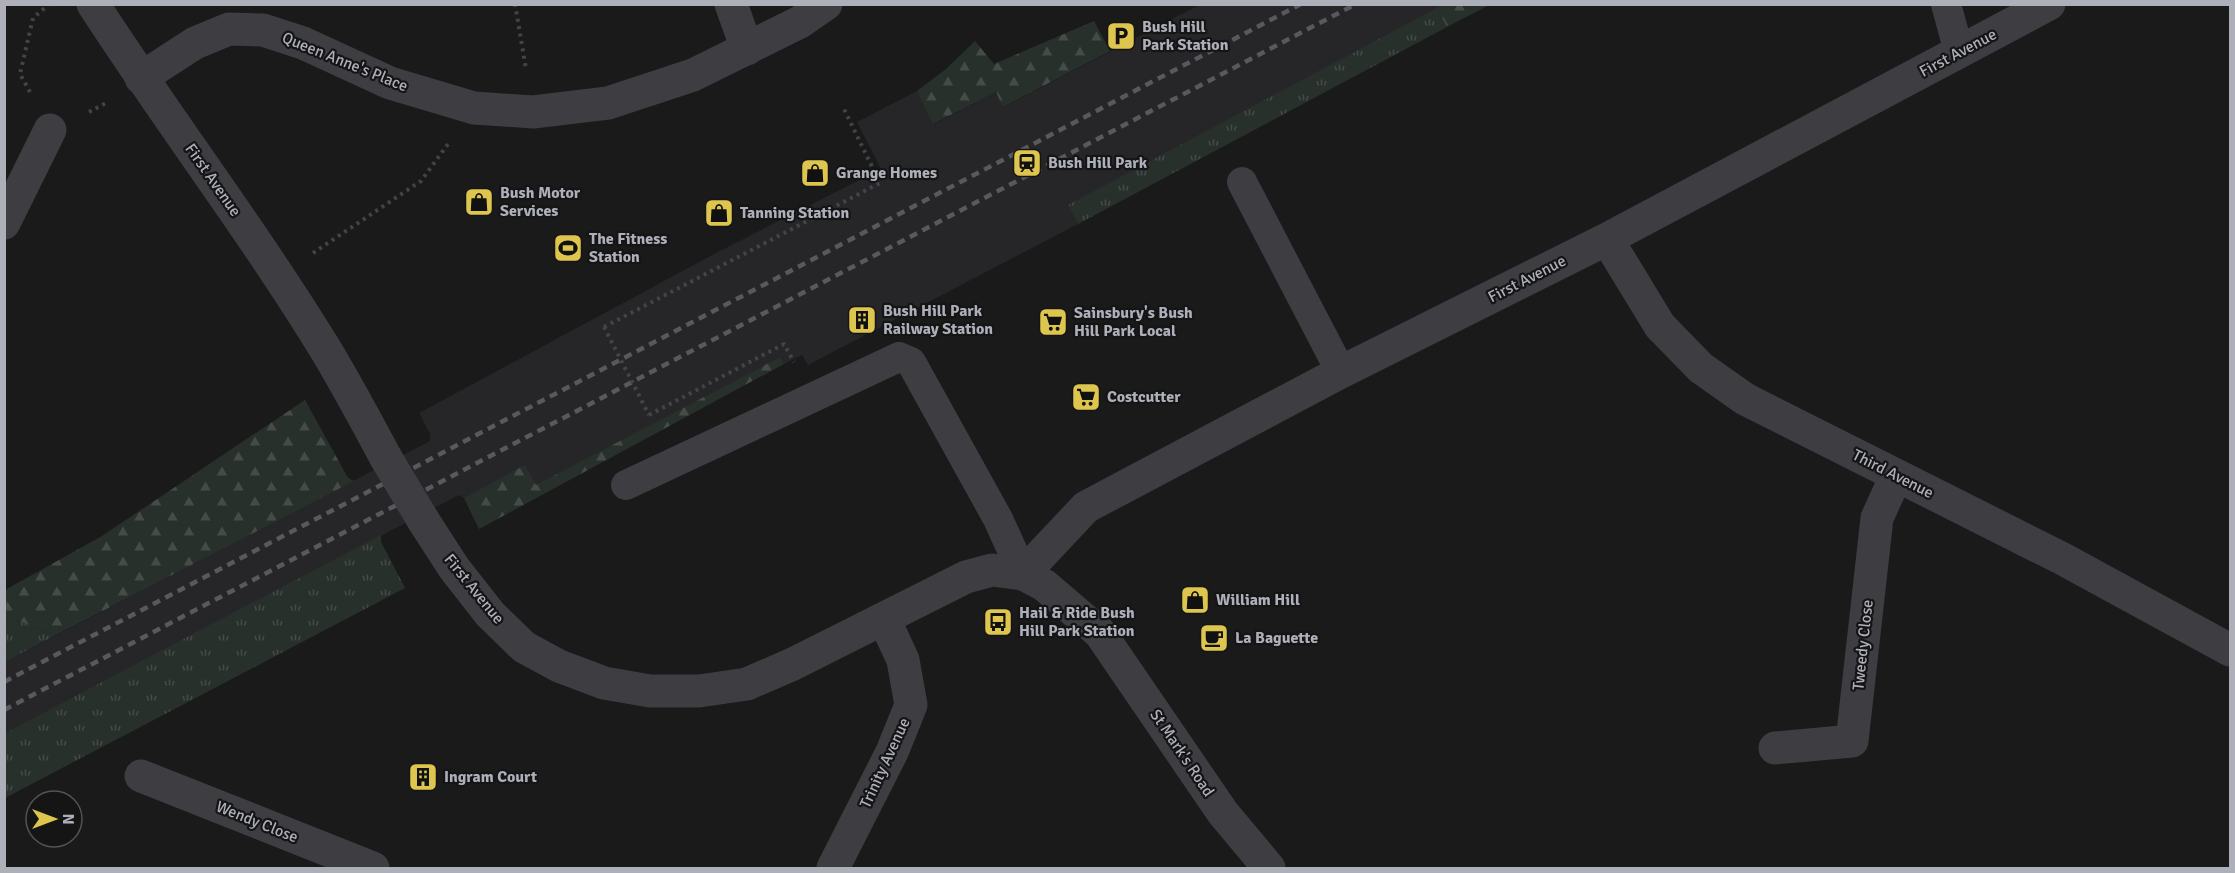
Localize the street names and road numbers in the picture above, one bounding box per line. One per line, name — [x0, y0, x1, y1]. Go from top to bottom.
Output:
street label: First Avenue — [1916, 24, 2000, 82]
street label: Queen Anne's Place — [279, 28, 411, 96]
street label: First Avenue — [181, 140, 245, 220]
street label: First Avenue — [1485, 251, 1569, 307]
street label: Third Avenue — [1849, 445, 1937, 503]
street label: First Avenue — [440, 550, 508, 628]
street label: Tweedy Close — [1848, 599, 1878, 691]
street label: St Mark's Road — [1145, 706, 1219, 800]
street label: Trinity Avenue — [855, 715, 915, 811]
street label: Wendy Close — [213, 796, 301, 848]

